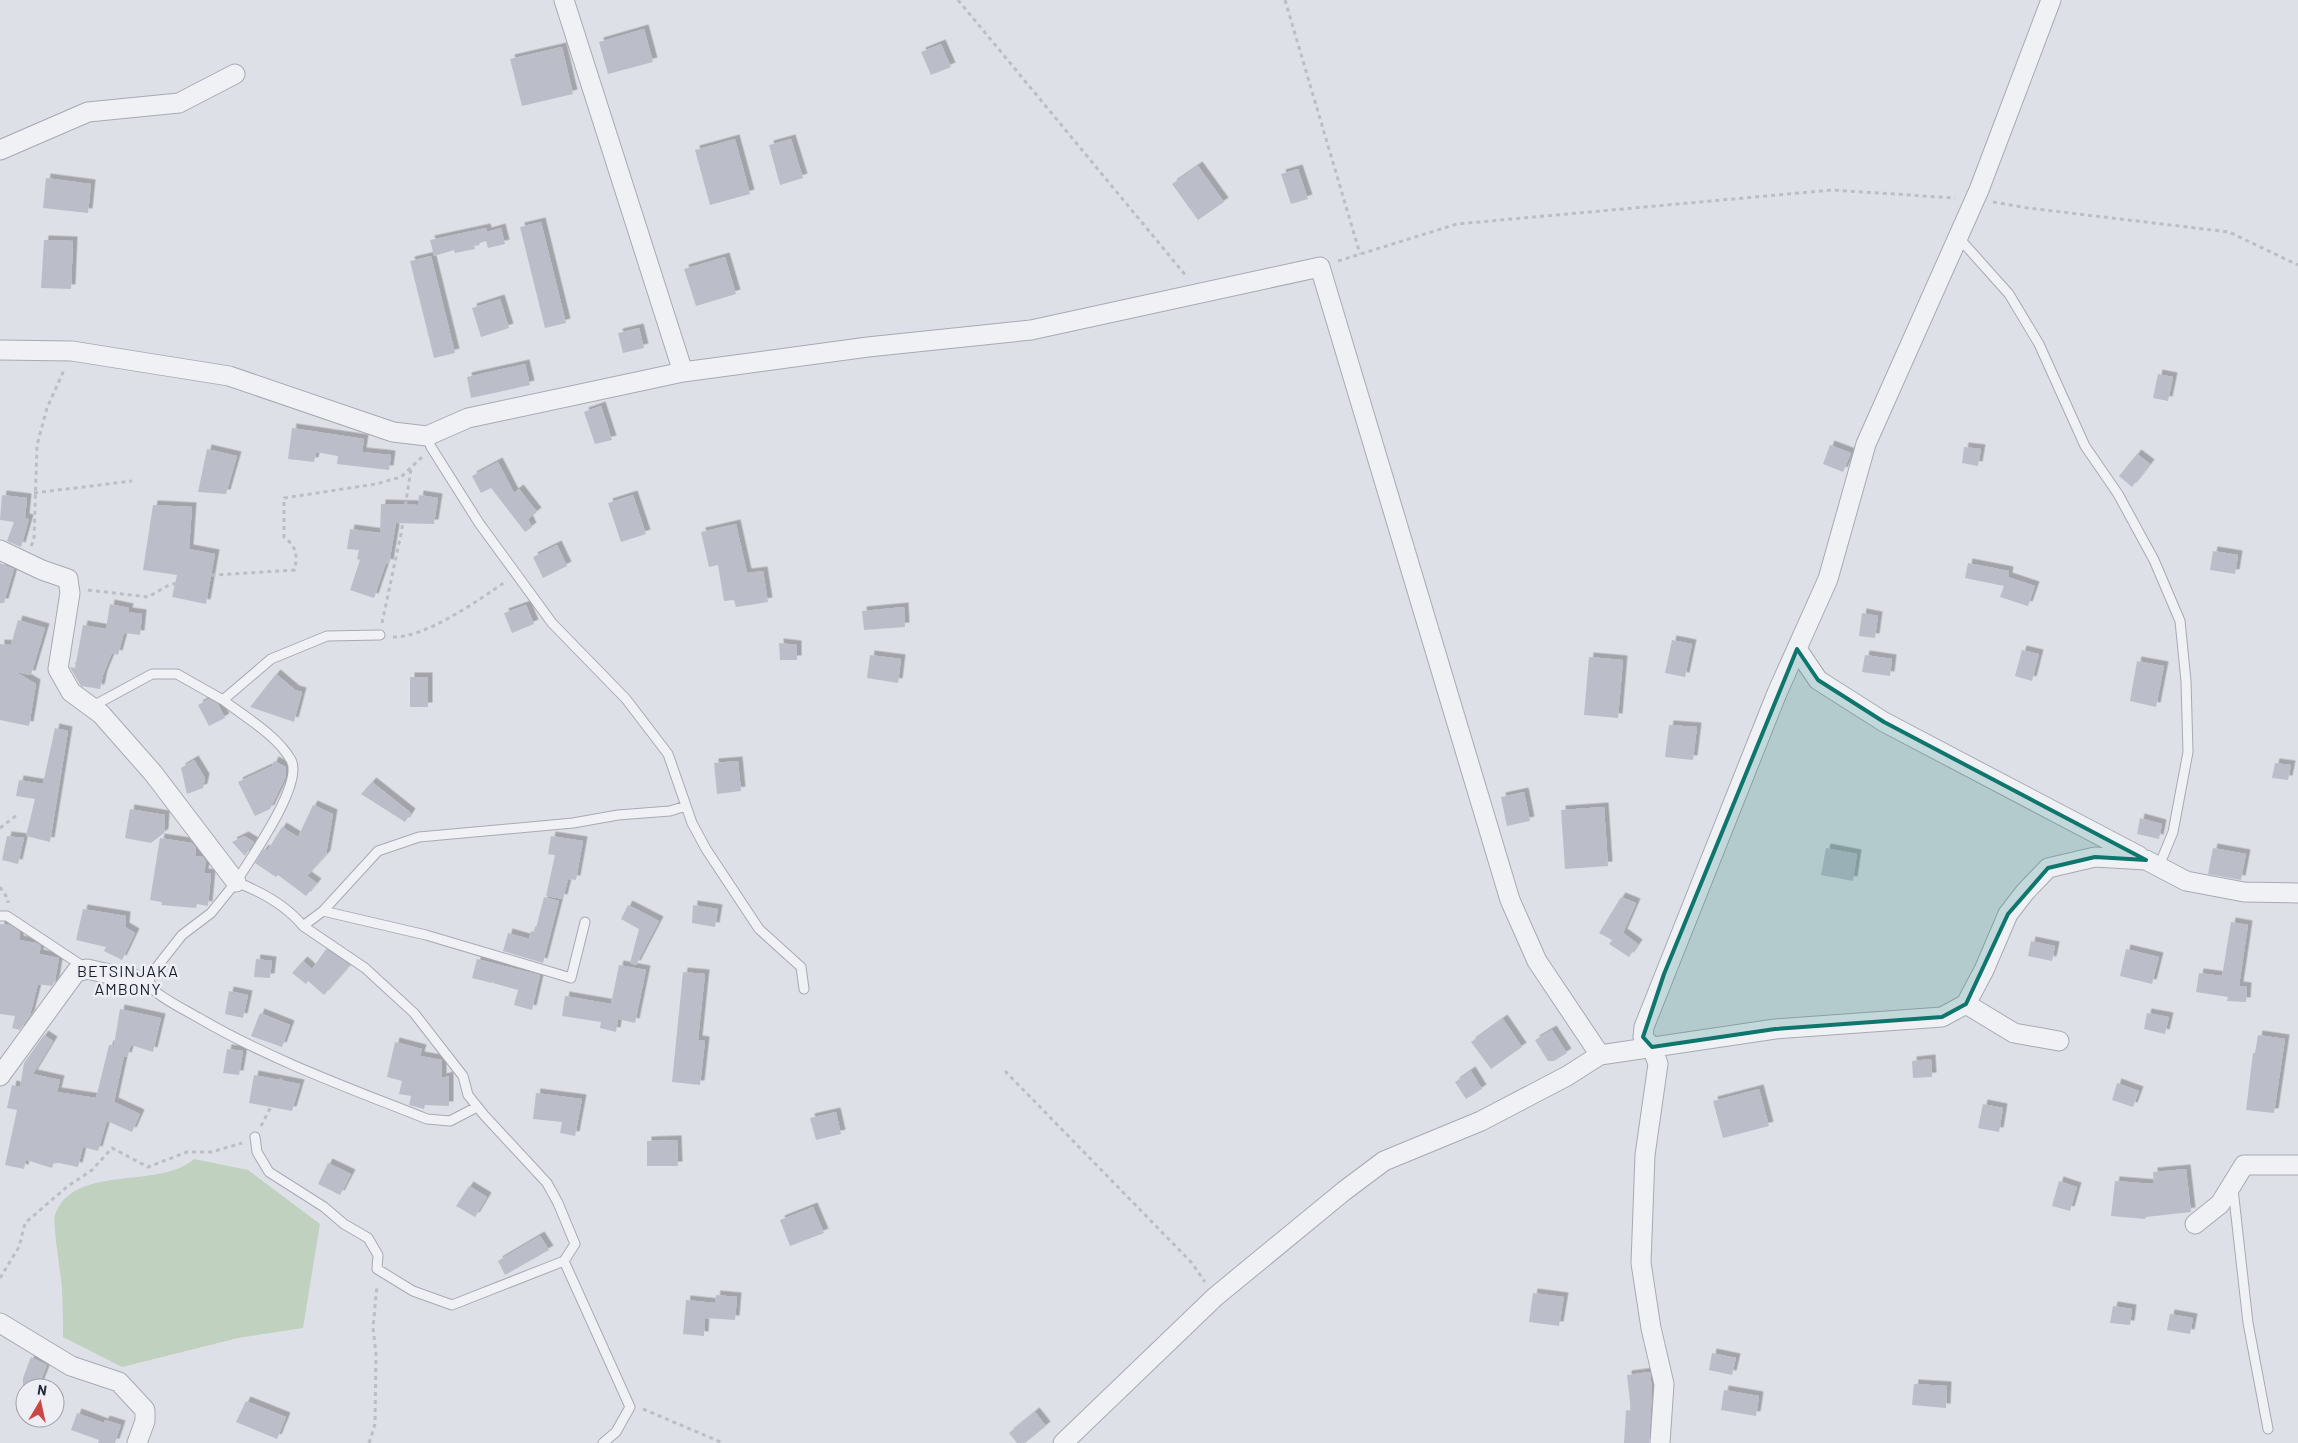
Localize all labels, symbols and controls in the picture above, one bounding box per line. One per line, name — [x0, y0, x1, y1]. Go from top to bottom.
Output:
district label: BETSINJAKA AMBONY — [77, 961, 179, 998]
north arrow — [15, 1378, 65, 1428]
text: N — [36, 1381, 48, 1399]

